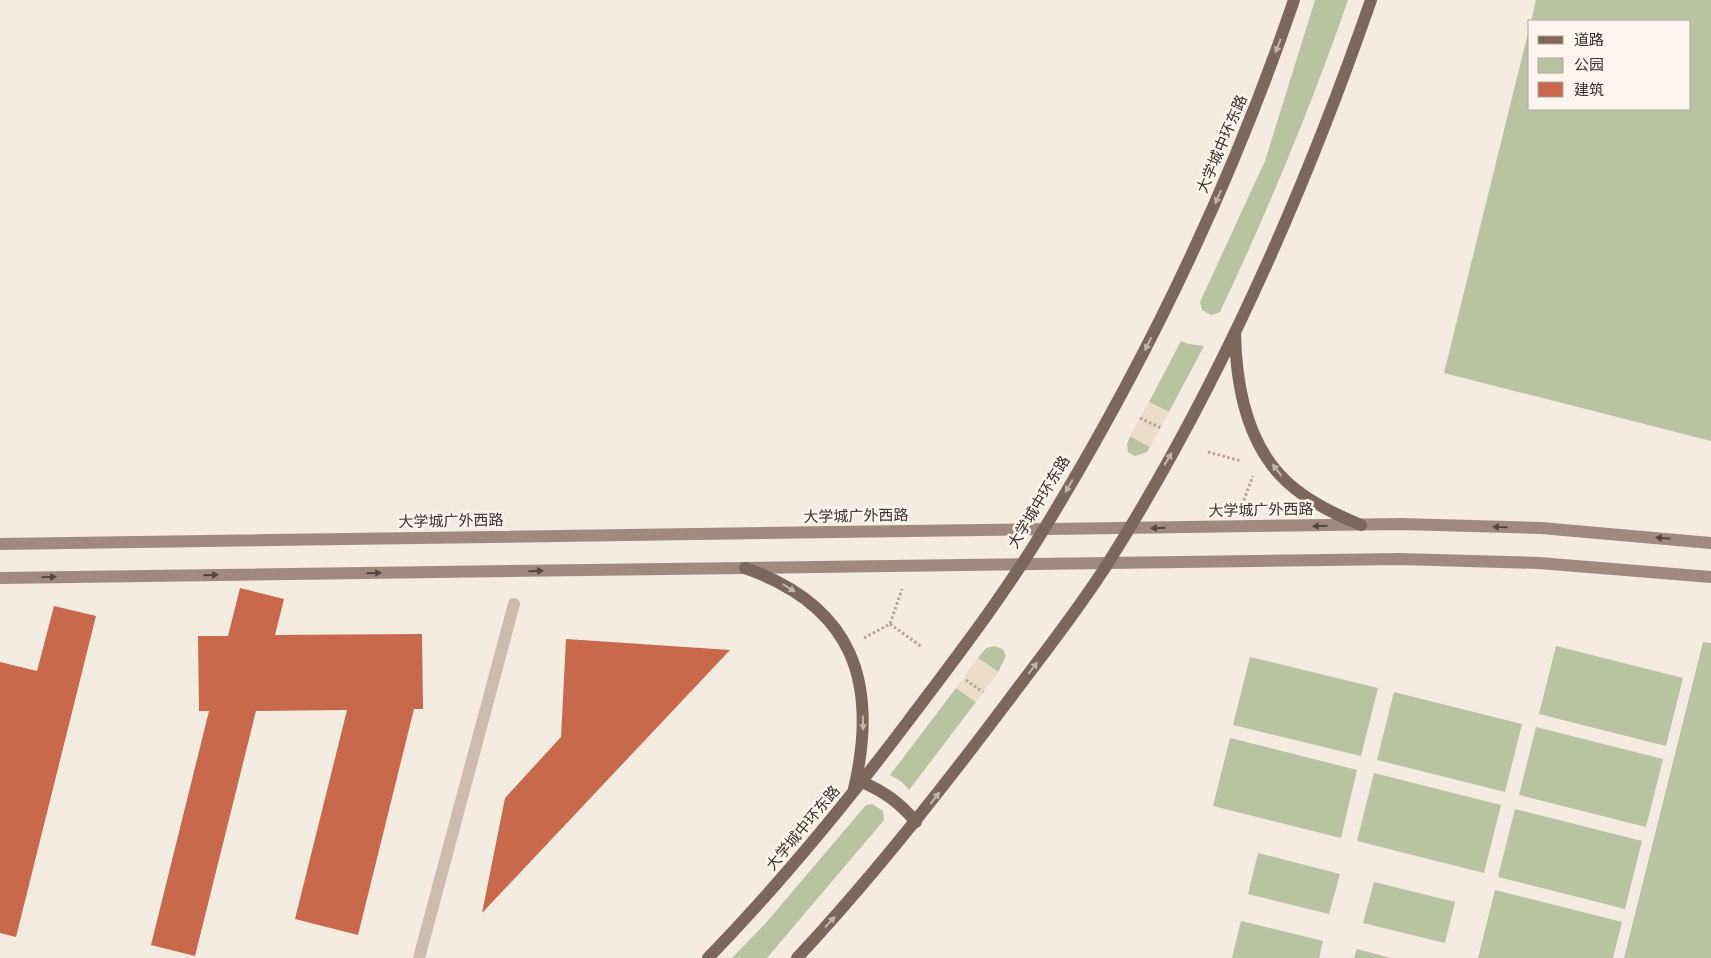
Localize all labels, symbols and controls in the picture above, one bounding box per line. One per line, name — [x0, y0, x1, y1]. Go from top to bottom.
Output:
legend — [1528, 20, 1691, 110]
text: 道路 — [1574, 31, 1604, 49]
one-way arrow — [1274, 39, 1282, 54]
text: 公园 — [1574, 56, 1604, 74]
text: 建筑 — [1574, 81, 1604, 99]
street label: 大学城中环东路 — [1193, 92, 1251, 196]
one-way arrow — [1213, 190, 1221, 204]
one-way arrow — [1144, 336, 1152, 351]
one-way arrow — [1164, 451, 1172, 466]
street label: 大学城中环东路 — [1004, 452, 1074, 552]
one-way arrow — [1272, 463, 1282, 477]
one-way arrow — [1065, 479, 1074, 492]
street label: 大学城广外西路 — [1208, 500, 1314, 520]
street label: 大学城广外西路 — [803, 506, 909, 526]
street label: 大学城广外西路 — [398, 511, 504, 531]
one-way arrow — [1312, 522, 1328, 530]
one-way arrow — [1492, 523, 1508, 531]
one-way arrow — [1150, 524, 1166, 532]
one-way arrow — [1654, 534, 1670, 542]
one-way arrow — [528, 567, 544, 575]
one-way arrow — [366, 569, 382, 577]
one-way arrow — [203, 571, 219, 579]
one-way arrow — [41, 573, 57, 581]
one-way arrow — [783, 583, 796, 593]
one-way arrow — [1028, 662, 1038, 675]
one-way arrow — [859, 716, 867, 732]
street label: 大学城中环东路 — [762, 782, 844, 874]
one-way arrow — [929, 792, 940, 805]
one-way arrow — [824, 917, 836, 929]

